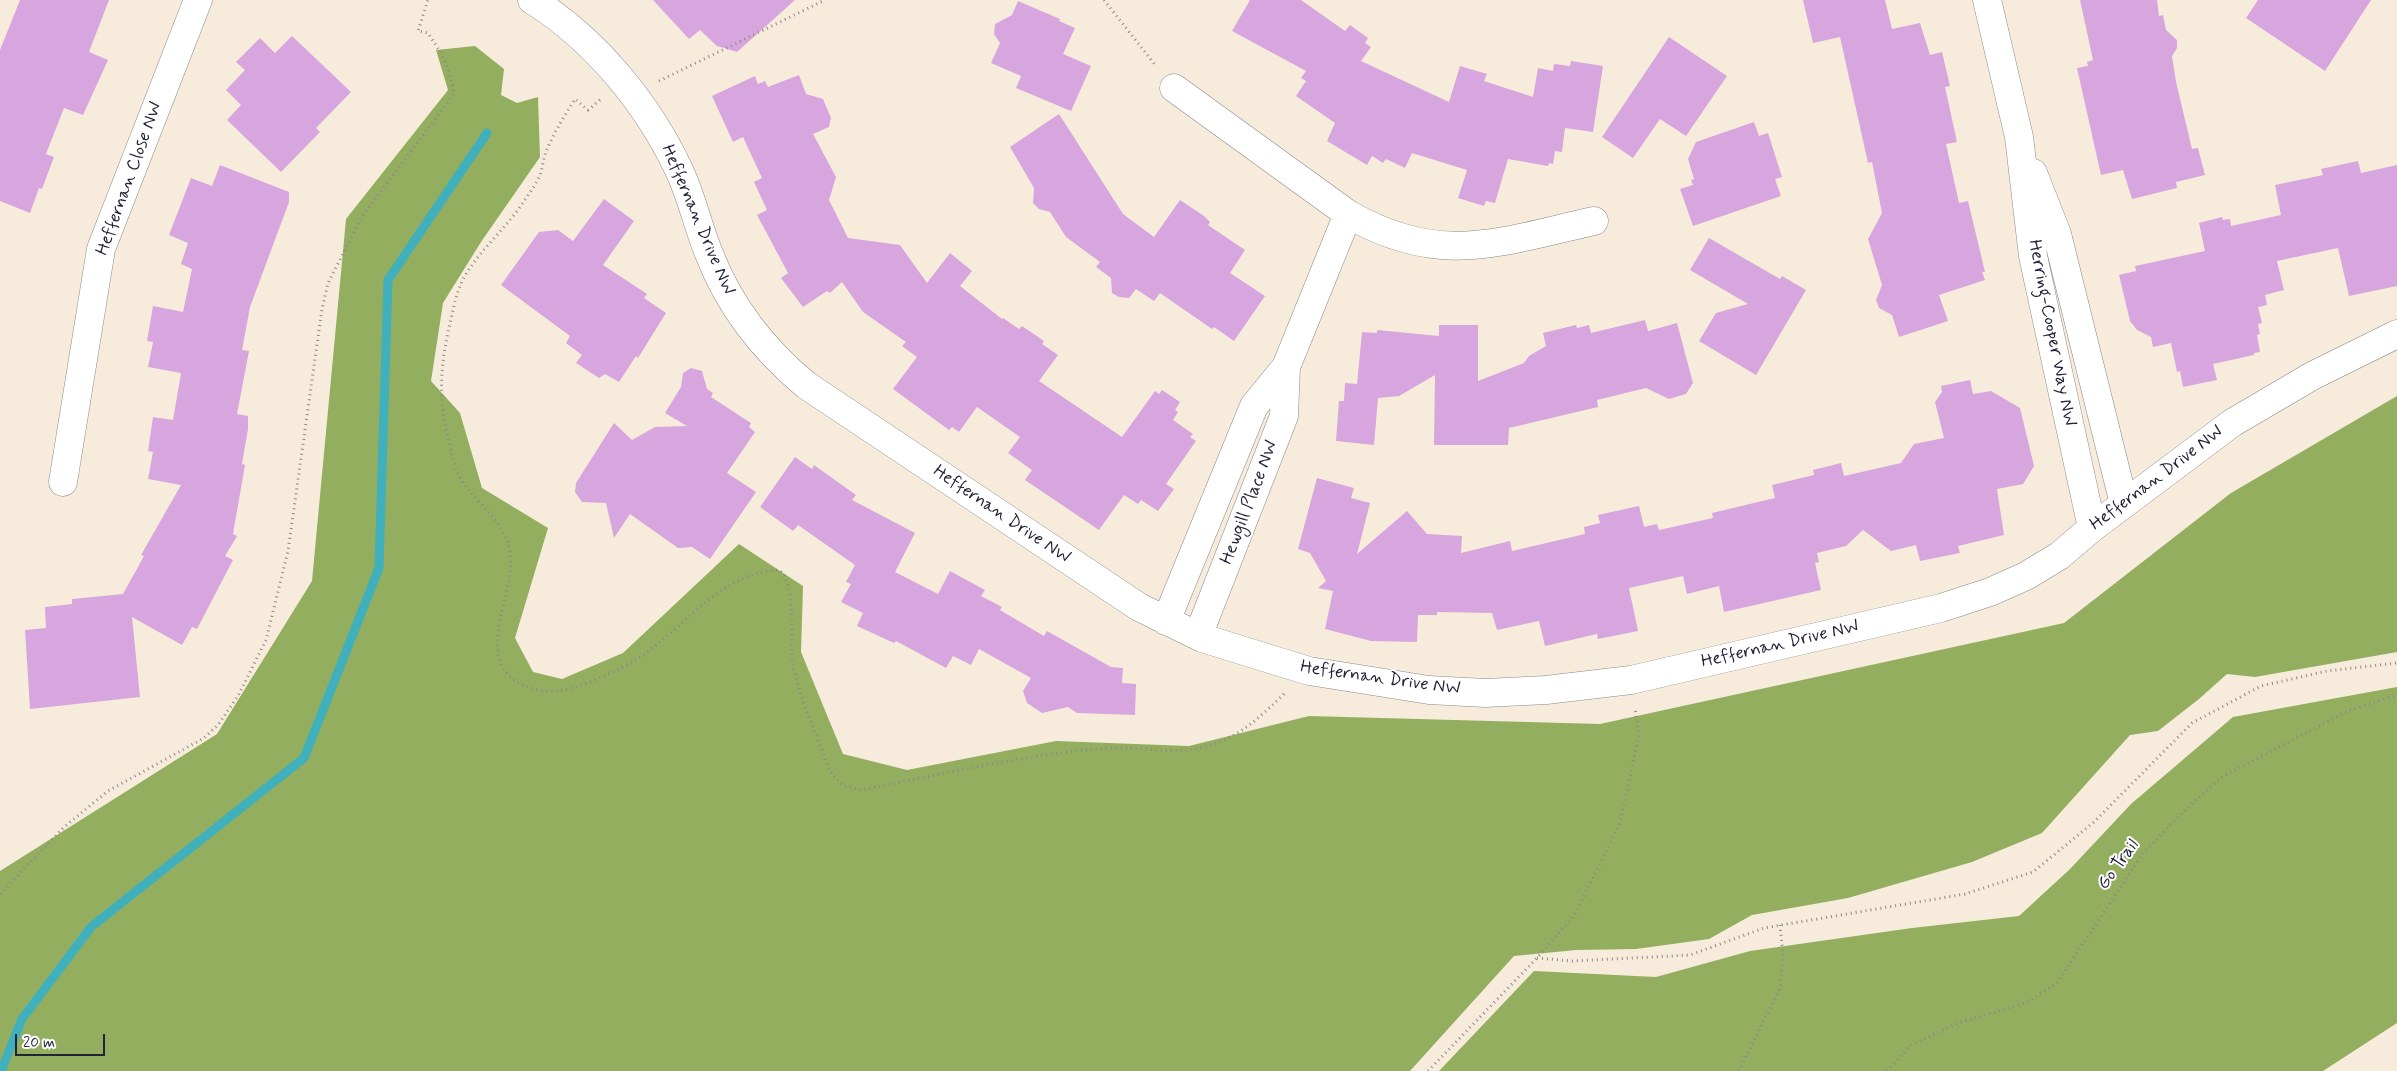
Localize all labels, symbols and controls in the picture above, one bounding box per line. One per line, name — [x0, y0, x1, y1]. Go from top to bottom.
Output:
street label: Heffernan Close NW — [92, 99, 168, 259]
street label: Heffernan Drive NW — [656, 142, 738, 298]
street label: Herring-Cooper Way NW — [2022, 238, 2080, 428]
street label: Heffernan Drive NW — [2086, 422, 2228, 536]
street label: Hewgill Place NW — [1217, 438, 1283, 568]
street label: Heffernan Drive NW — [928, 461, 1074, 569]
street label: Heffernan Drive NW — [1699, 616, 1861, 674]
street label: Heffernan Drive NW — [1299, 657, 1461, 701]
street label: Go Trail — [2094, 836, 2144, 894]
scale bar — [18, 1024, 108, 1056]
text: 20 m — [23, 1033, 55, 1053]

